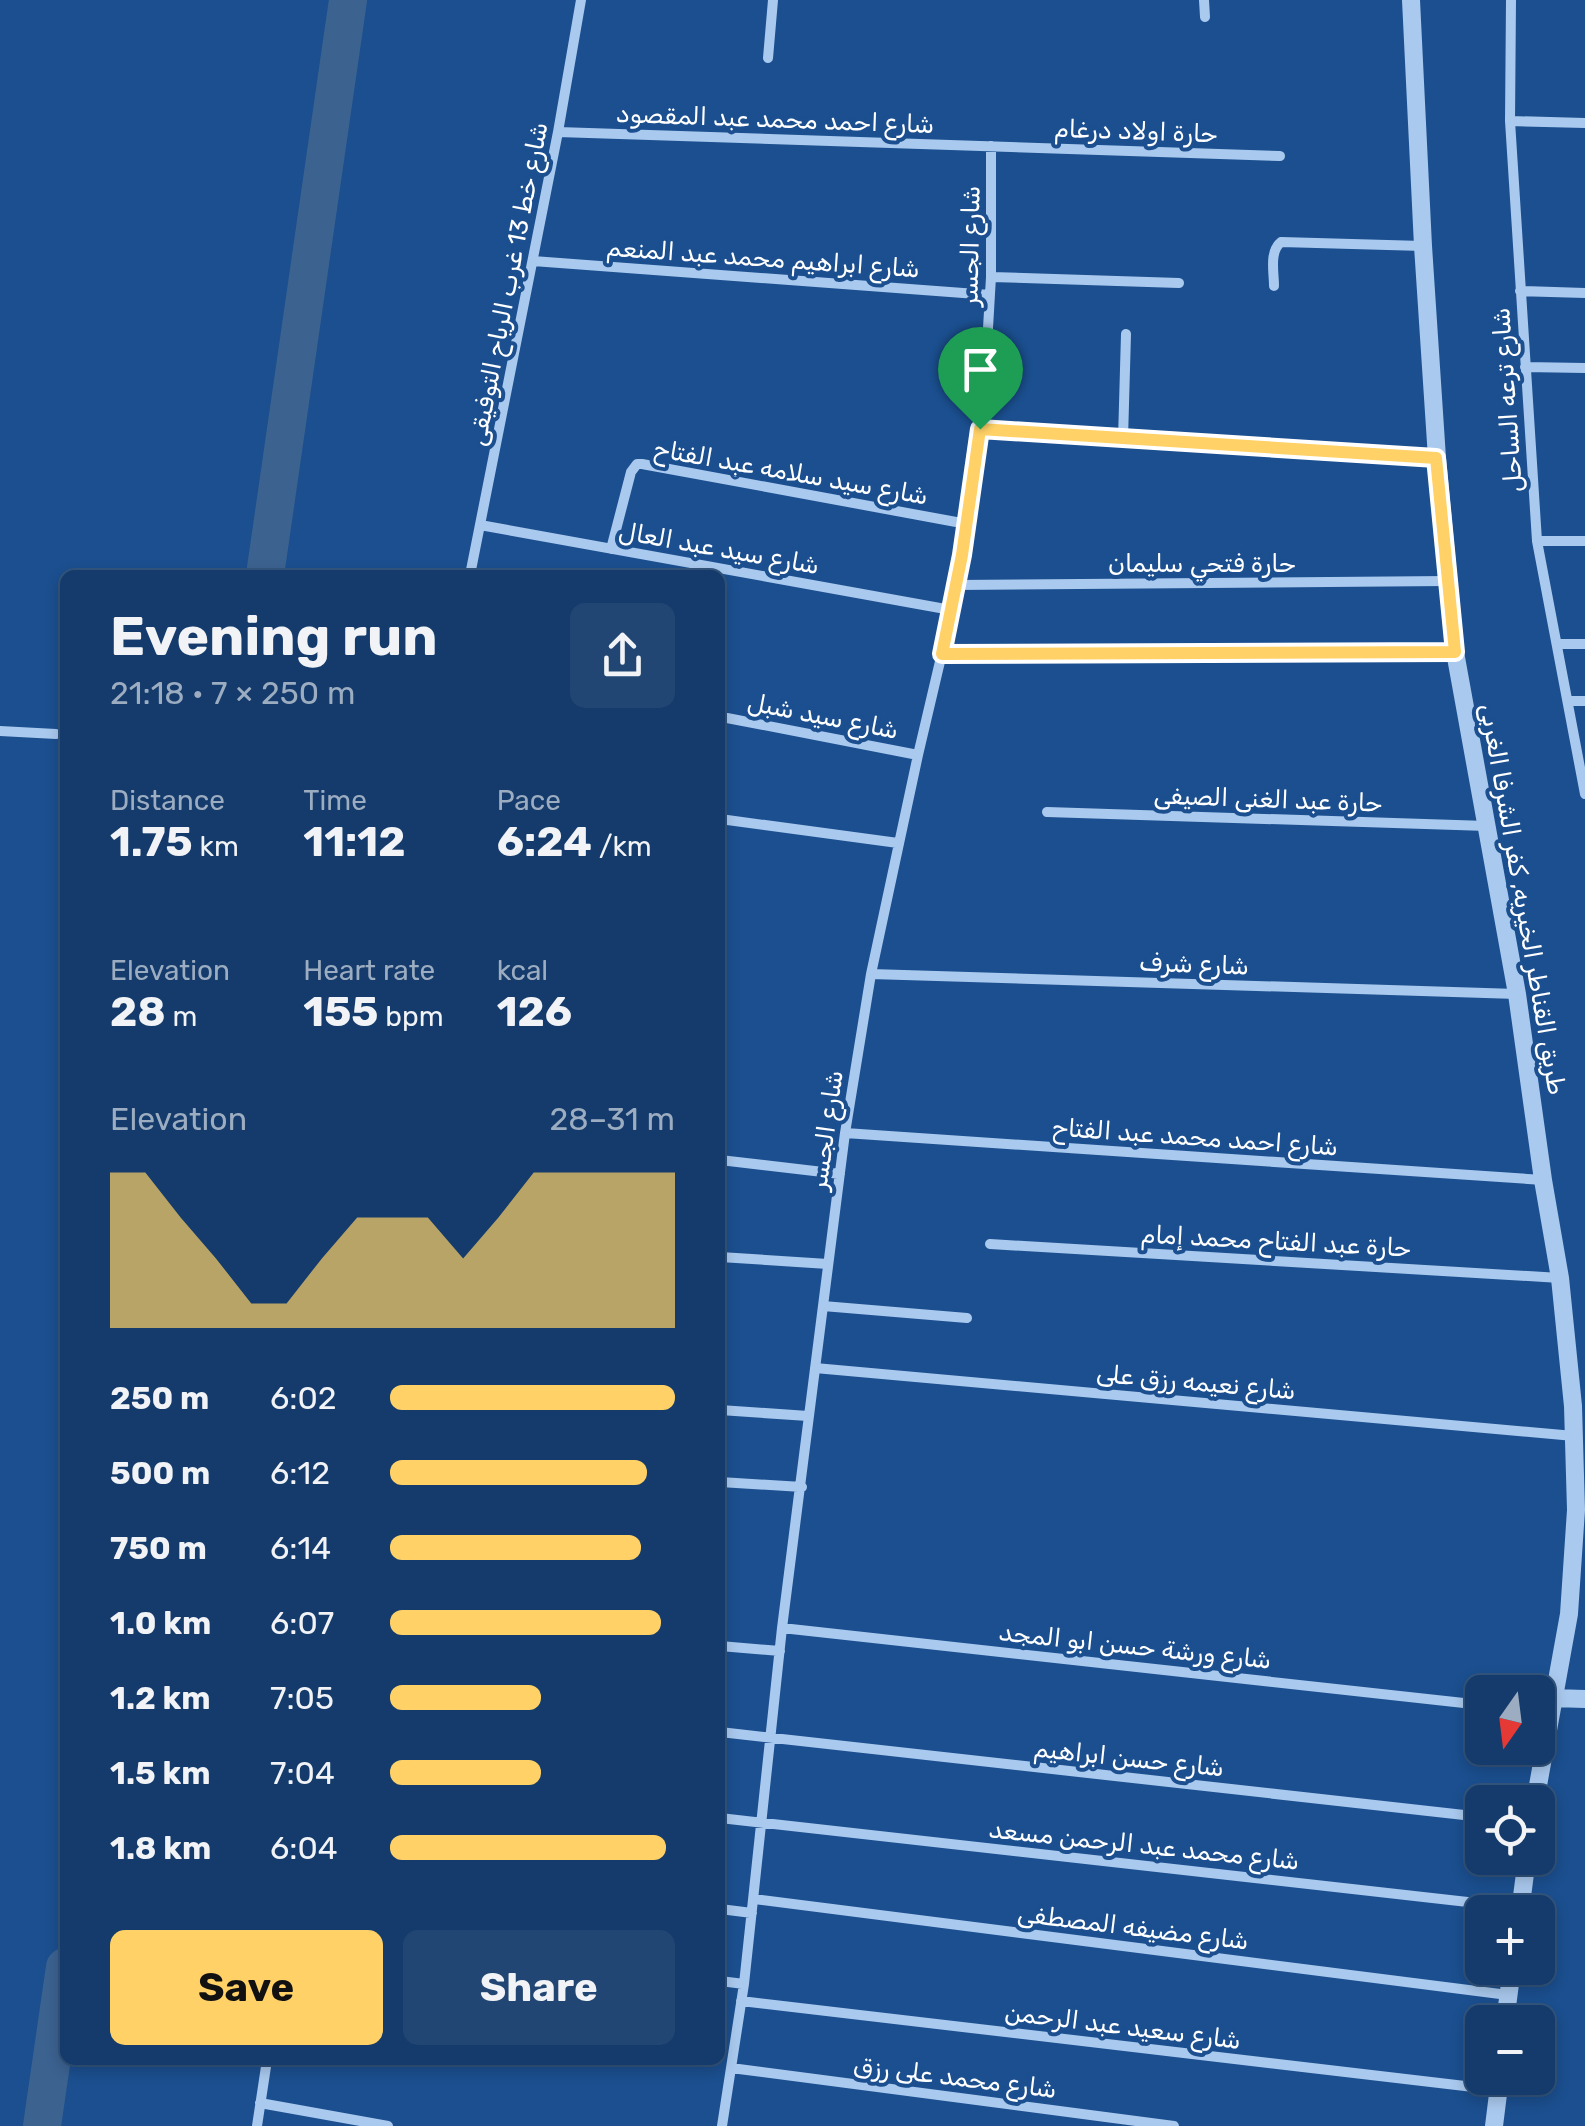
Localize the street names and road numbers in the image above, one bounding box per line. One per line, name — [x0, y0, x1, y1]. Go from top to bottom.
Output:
street label: شارع احمد محمد عبد المقصود — [615, 99, 935, 142]
street label: حارة اولاد درغام — [1054, 114, 1218, 149]
street label: شارع خط 13 غرب الرياح التوفيقى — [462, 120, 557, 449]
street label: شارع الجسر — [954, 185, 989, 309]
street label: شارع ابراهيم محمد عبد المنعم — [605, 233, 921, 286]
street label: شارع ترعه الساحل — [1486, 307, 1531, 493]
street label: شارع سيد سلامه عبد الفتاح — [651, 434, 930, 513]
street label: شارع سيد عبد العال — [616, 516, 822, 583]
street label: حارة فتحي سليمان — [1108, 549, 1296, 582]
street label: شارع سيد شبل — [744, 687, 901, 748]
street label: طريق القناطر الخيريه, كفر الشرفا الغربى — [1473, 701, 1572, 1097]
street label: حارة عبد الغنى الصيفى — [1153, 781, 1383, 817]
street label: شارع شرف — [1138, 948, 1249, 983]
street label: شارع الجسر — [803, 1068, 852, 1194]
street label: شارع احمد محمد عبد الفتاح — [1051, 1113, 1339, 1164]
street label: حارة عبد الفتاح محمد إمام — [1140, 1219, 1412, 1266]
street label: شارع نعيمه رزق على — [1095, 1359, 1297, 1408]
street label: شارع ورشة حسن ابو المجد — [997, 1617, 1273, 1678]
street label: شارع حسن ابراهيم — [1032, 1734, 1226, 1785]
street label: شارع محمد عبد الرحمن مسعد — [987, 1814, 1301, 1879]
street label: شارع مضيفه المصطفى — [1015, 1898, 1250, 1959]
street label: شارع سعيد عبد الرحمن — [1003, 1997, 1243, 2058]
street label: شارع محمد على رزق — [851, 2050, 1058, 2107]

